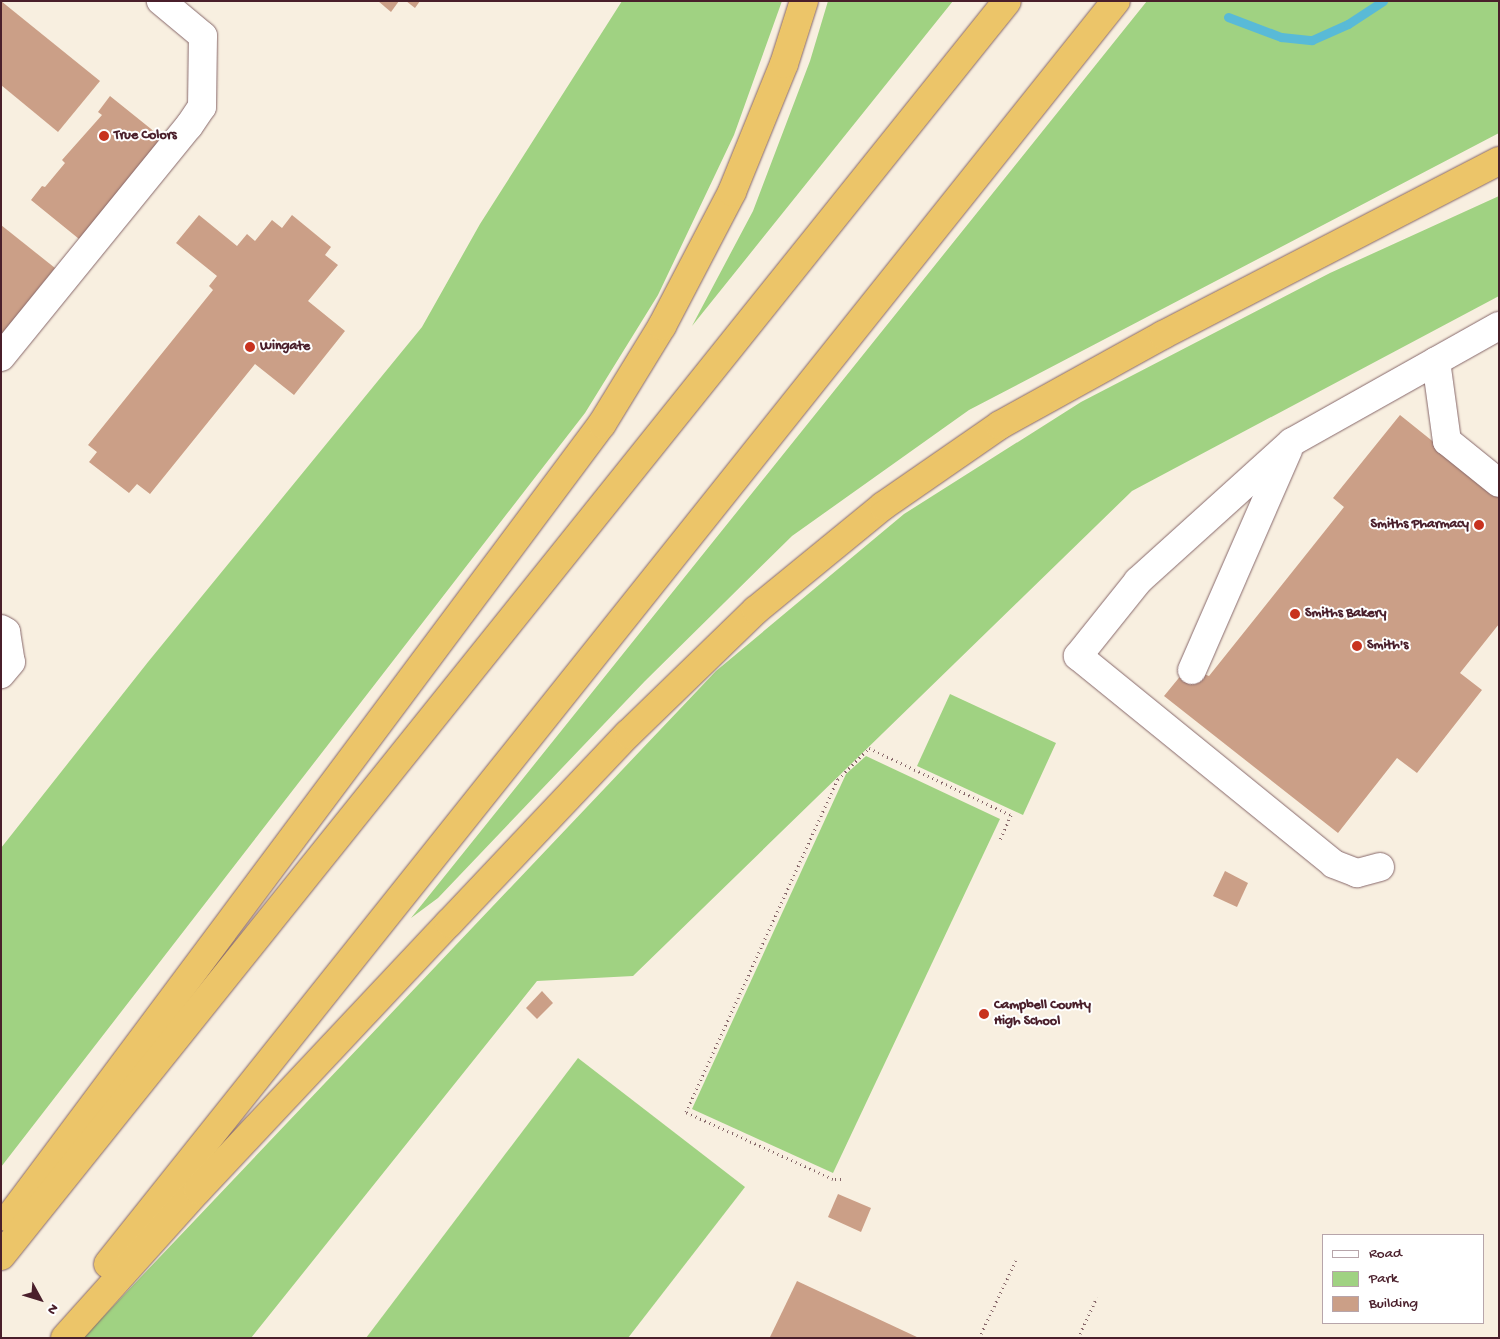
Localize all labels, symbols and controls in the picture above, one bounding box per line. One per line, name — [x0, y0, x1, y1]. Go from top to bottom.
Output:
place label: True Colors — [114, 128, 177, 144]
marker: True Colors — [98, 130, 110, 142]
place label: Wingate — [260, 339, 310, 355]
marker: Wingate — [244, 341, 256, 353]
place label: Smiths Pharmacy — [1370, 517, 1469, 533]
marker: Smiths Pharmacy — [1473, 519, 1485, 531]
place label: Smiths Bakery — [1305, 606, 1386, 622]
marker: Smiths Bakery — [1289, 608, 1301, 620]
place label: Smith's — [1367, 638, 1408, 654]
marker: Smith's — [1351, 640, 1363, 652]
place label: Campbell County High School — [994, 998, 1091, 1030]
marker: Campbell County High School — [978, 1008, 990, 1020]
legend — [1322, 1234, 1485, 1324]
text: Road — [1369, 1245, 1402, 1263]
text: Park — [1369, 1270, 1398, 1288]
north arrow — [15, 1274, 65, 1324]
text: Building — [1369, 1295, 1418, 1313]
text: N — [43, 1300, 62, 1318]

